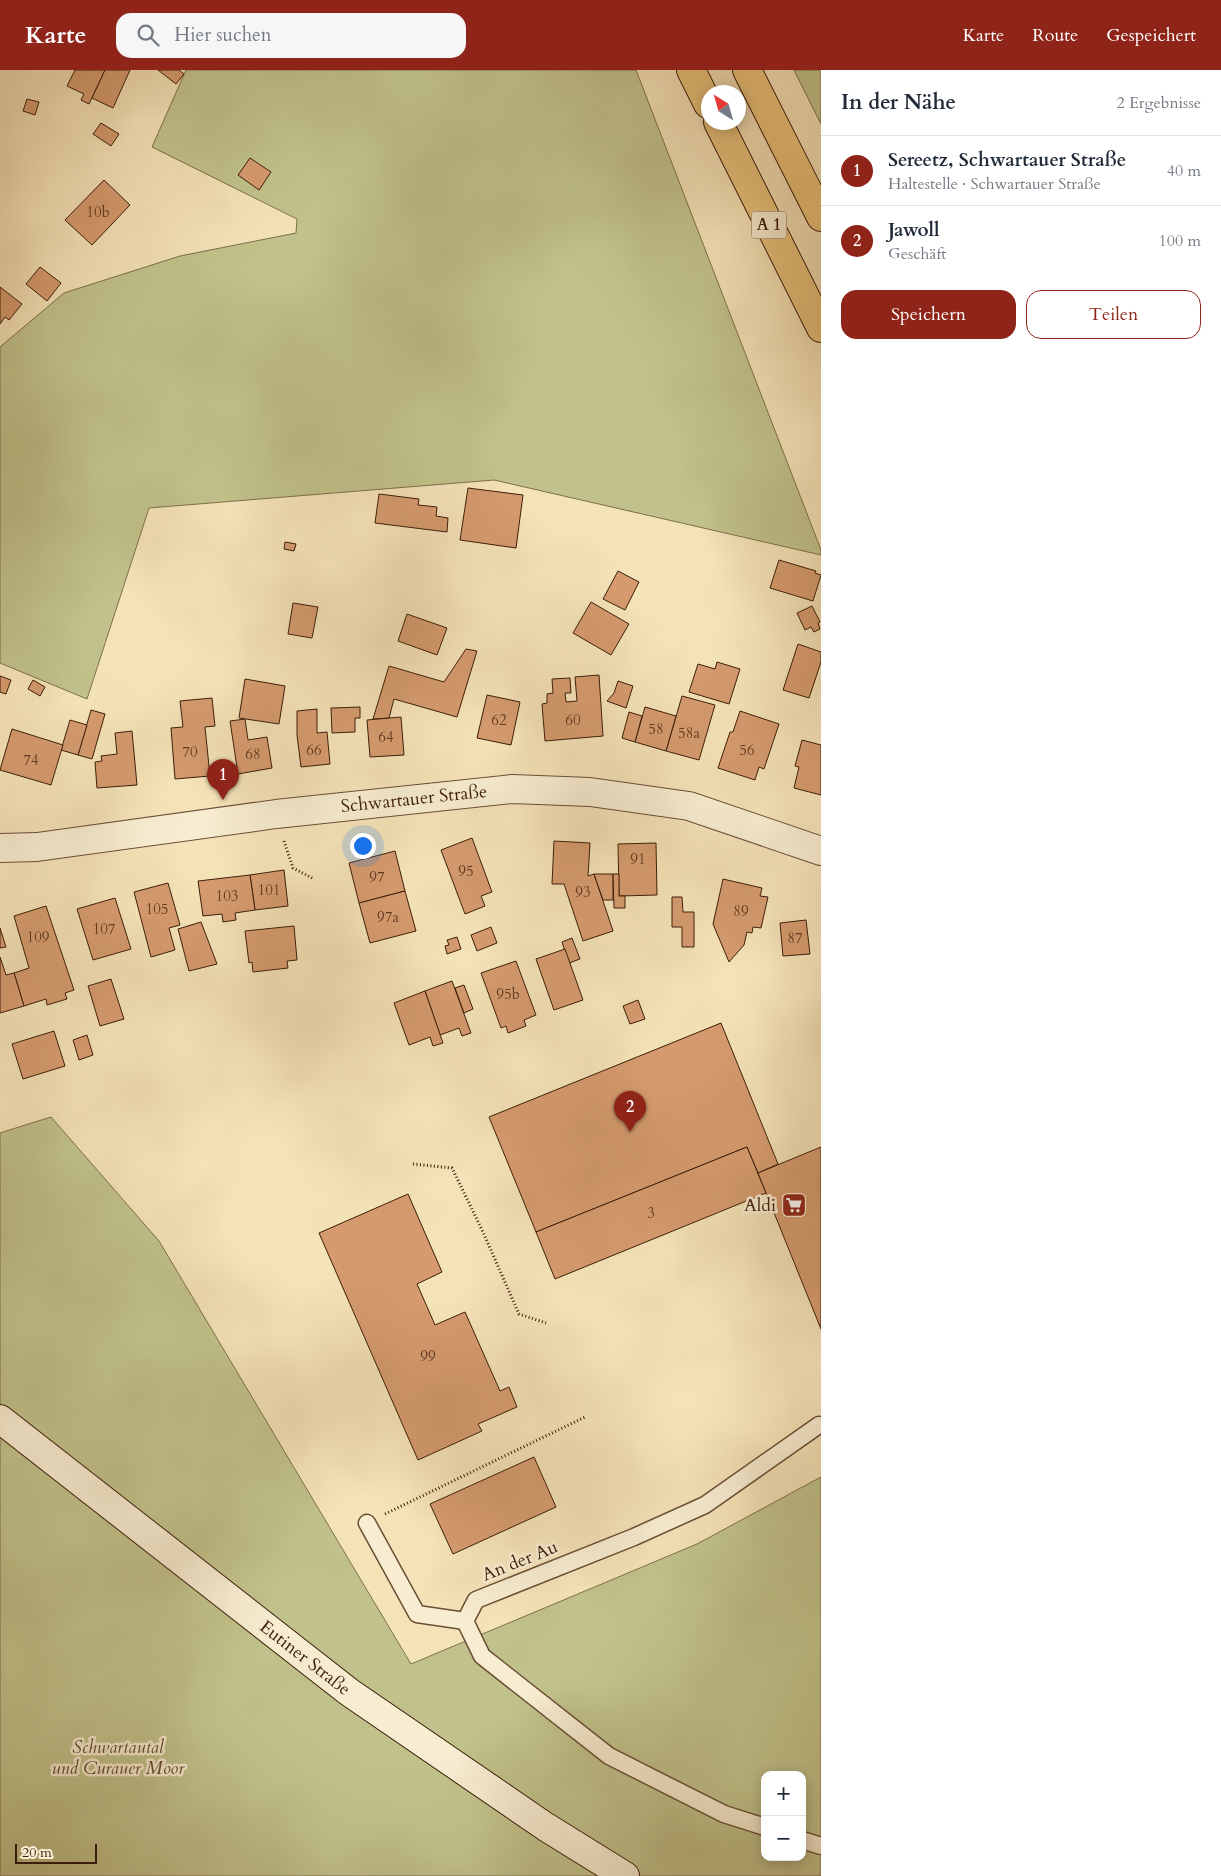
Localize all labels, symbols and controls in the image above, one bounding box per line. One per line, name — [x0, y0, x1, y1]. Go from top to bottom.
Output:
search box — [116, 13, 466, 58]
text: Karte — [25, 19, 86, 52]
icon: search — [134, 21, 162, 49]
text: Hier suchen — [174, 22, 272, 48]
text: Karte — [963, 23, 1004, 48]
text: Route — [1032, 23, 1078, 48]
text: Gespeichert — [1106, 23, 1196, 48]
north arrow — [701, 85, 746, 130]
text: In der Nähe — [841, 88, 956, 117]
text: 2 Ergebnisse — [1116, 92, 1201, 114]
text: Sereetz, Schwartauer Straße — [888, 147, 1126, 173]
text: 1 — [853, 160, 861, 182]
text: 40 m — [1167, 160, 1201, 182]
text: Haltestelle · Schwartauer Straße — [888, 173, 1101, 195]
house number: 10b — [86, 202, 110, 222]
road number: A 1 — [752, 212, 786, 238]
text: Jawoll — [888, 217, 940, 243]
text: 2 — [853, 230, 861, 252]
text: 100 m — [1159, 230, 1201, 252]
text: Geschäft — [888, 243, 946, 265]
button: Speichern — [841, 290, 1016, 339]
button: Teilen — [1026, 290, 1201, 339]
house number: 62 — [491, 710, 507, 730]
house number: 60 — [565, 710, 581, 730]
house number: 58 — [648, 719, 664, 739]
house number: 58a — [678, 723, 700, 743]
house number: 64 — [378, 727, 394, 747]
house number: 66 — [306, 740, 322, 760]
house number: 56 — [739, 740, 755, 760]
house number: 70 — [182, 742, 198, 762]
house number: 68 — [245, 744, 261, 764]
house number: 74 — [23, 750, 39, 770]
pin: 1 — [207, 759, 239, 800]
street label: Schwartauer Straße — [340, 779, 488, 819]
your location — [350, 833, 376, 859]
house number: 91 — [630, 849, 646, 869]
house number: 95 — [458, 861, 474, 881]
house number: 97 — [369, 867, 385, 887]
house number: 101 — [257, 880, 281, 900]
house number: 93 — [575, 882, 591, 902]
house number: 103 — [215, 886, 239, 906]
house number: 105 — [145, 899, 169, 919]
house number: 89 — [733, 901, 749, 921]
house number: 97a — [377, 907, 399, 927]
house number: 107 — [92, 919, 116, 939]
house number: 109 — [26, 927, 50, 947]
house number: 87 — [787, 928, 803, 948]
house number: 95b — [496, 984, 520, 1004]
pin: 2 — [614, 1091, 646, 1132]
supermarket icon: Aldi — [781, 1192, 807, 1218]
place label: Aldi — [744, 1193, 776, 1218]
house number: 3 — [647, 1203, 655, 1223]
house number: 99 — [420, 1346, 436, 1366]
street label: An der Au — [478, 1534, 562, 1588]
street label: Eutiner Straße — [254, 1614, 356, 1702]
park label: Schwartautal und Curauer Moor — [52, 1735, 186, 1781]
map controls — [761, 1771, 806, 1861]
button: + — [761, 1771, 806, 1816]
button: − — [761, 1816, 806, 1861]
scale bar — [15, 1841, 98, 1864]
text: 20 m — [22, 1843, 52, 1862]

